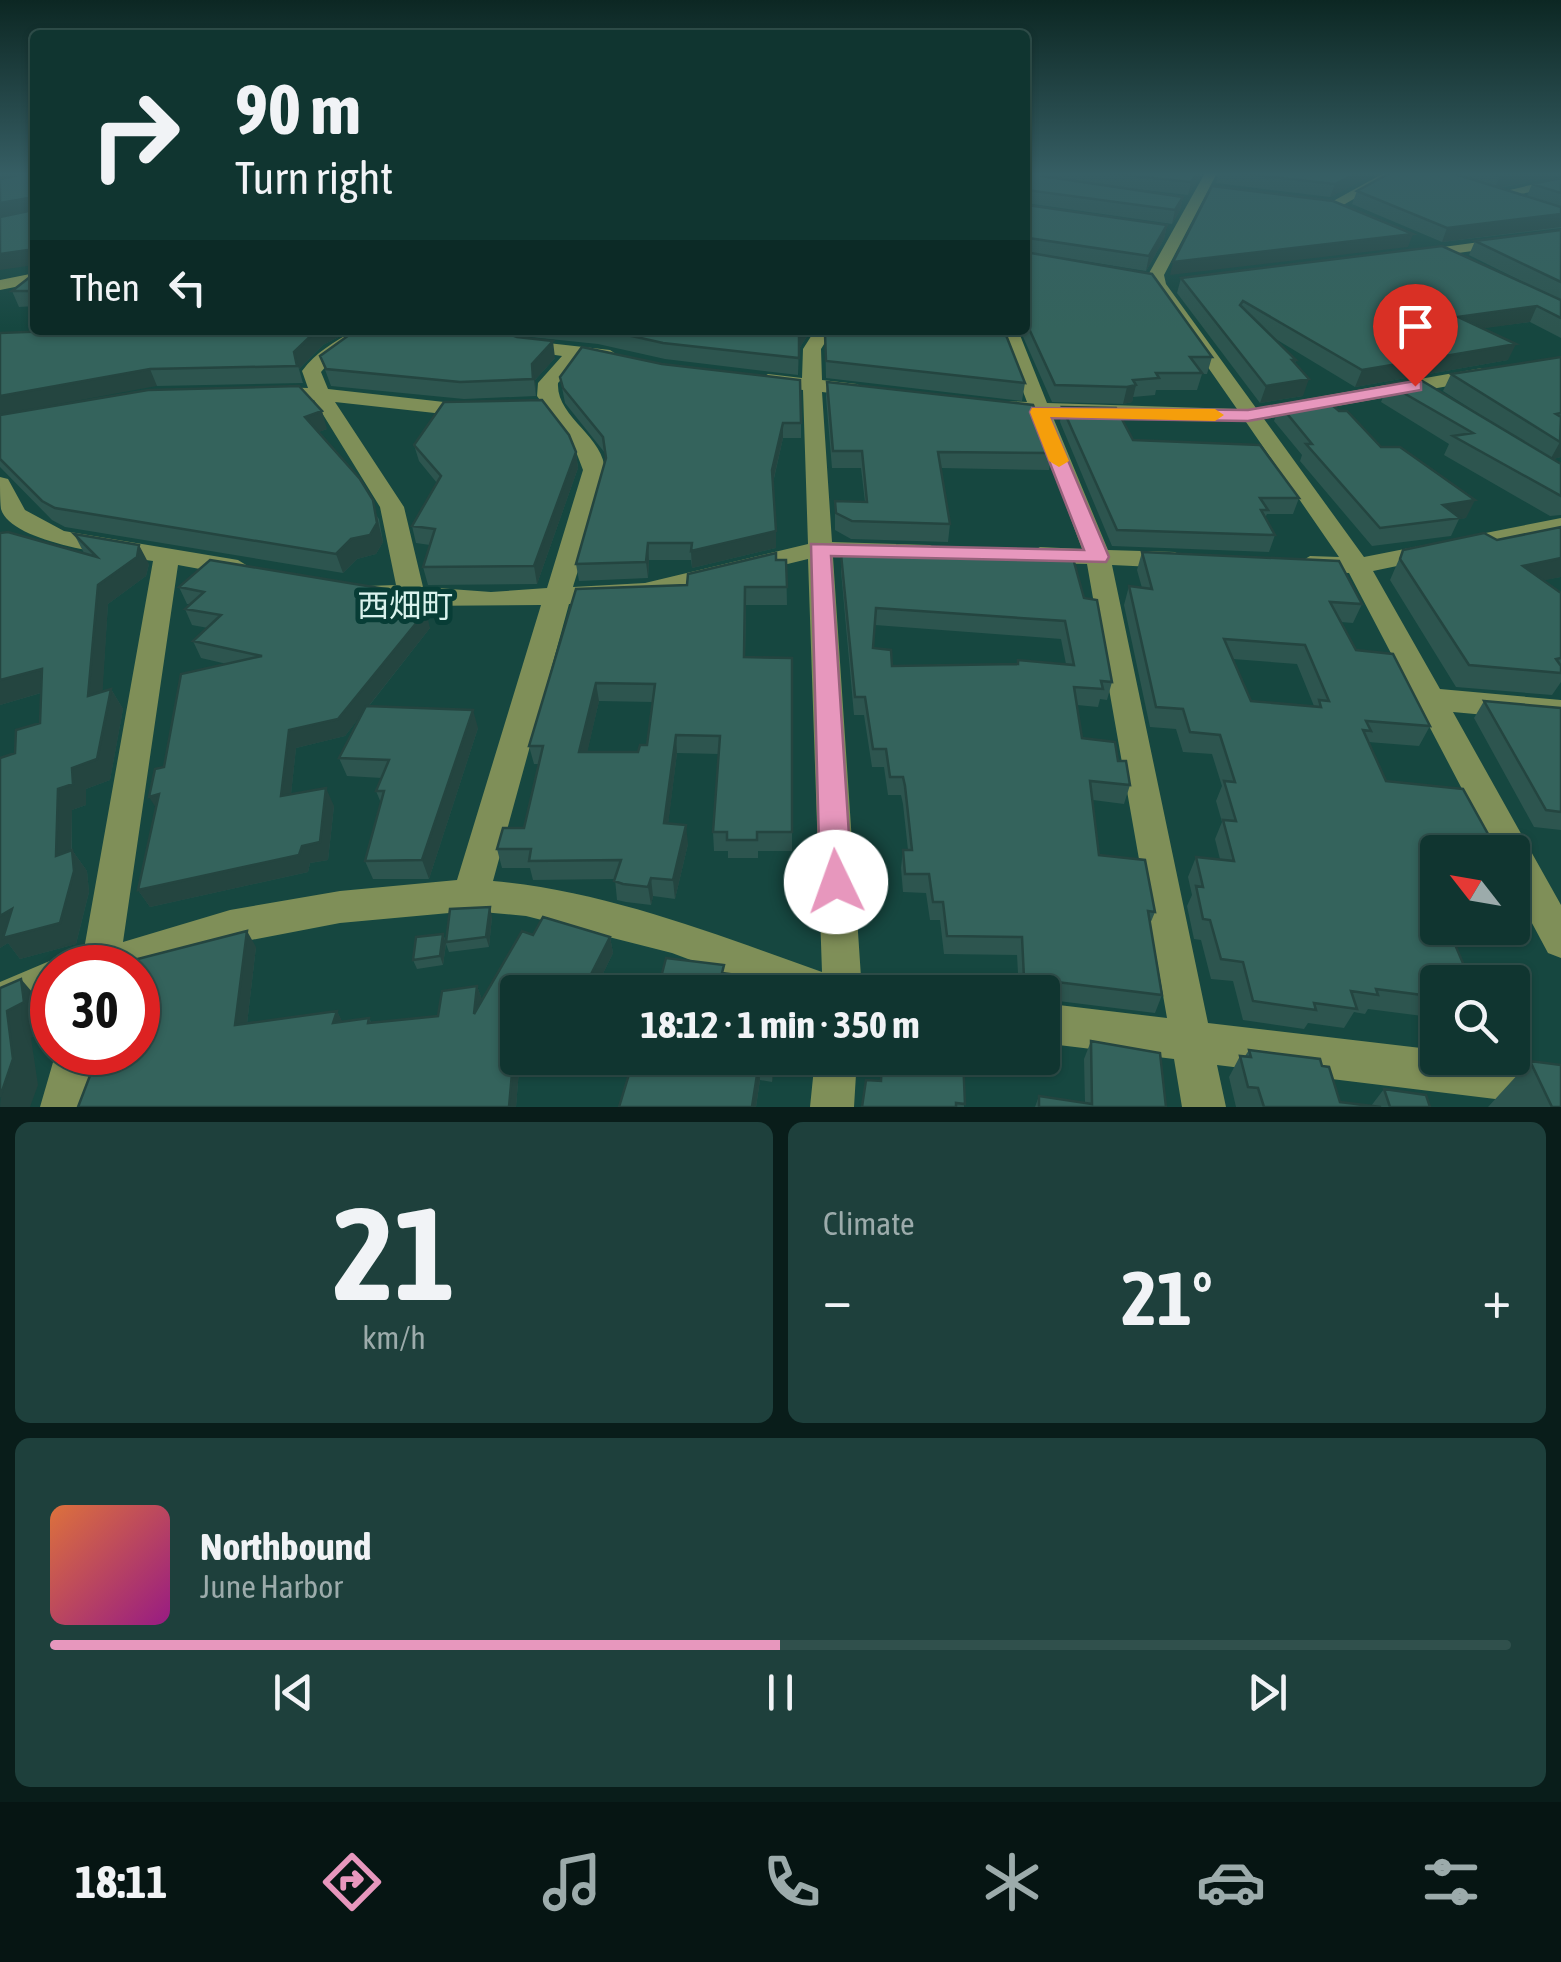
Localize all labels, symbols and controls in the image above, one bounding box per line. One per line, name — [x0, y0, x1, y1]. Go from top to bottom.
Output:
text: 90 m — [235, 69, 361, 149]
icon: right — [70, 70, 200, 200]
text: Turn right — [235, 152, 393, 204]
icon: left — [160, 260, 215, 315]
text: Then — [70, 266, 140, 309]
pin — [1373, 284, 1458, 387]
icon: arrive — [1388, 299, 1443, 354]
district label: 西畑町 — [357, 587, 453, 624]
position arrow — [784, 830, 888, 934]
north arrow — [1420, 835, 1530, 945]
map controls — [1420, 835, 1530, 1075]
speed limit sign: 30 — [30, 945, 160, 1075]
button: search — [1420, 965, 1530, 1075]
text: 18:12 · 1 min · 350 m — [640, 1003, 920, 1046]
text: 21 — [333, 1179, 455, 1328]
text: Climate — [823, 1205, 915, 1242]
text: 21° — [1121, 1255, 1213, 1341]
text: − — [823, 1267, 852, 1330]
text: + — [1482, 1267, 1511, 1330]
text: km/h — [362, 1319, 426, 1356]
text: Northbound — [200, 1525, 371, 1568]
text: June Harbor — [200, 1568, 343, 1605]
icon: previous — [266, 1665, 321, 1720]
icon: pause — [753, 1665, 808, 1720]
icon: next — [1240, 1665, 1295, 1720]
icon: directions — [317, 1847, 387, 1917]
icon: music — [537, 1847, 607, 1917]
icon: phone — [757, 1847, 827, 1917]
icon: climate — [977, 1847, 1047, 1917]
icon: car — [1196, 1847, 1266, 1917]
icon: filters — [1416, 1847, 1486, 1917]
text: 18:11 — [75, 1856, 168, 1908]

